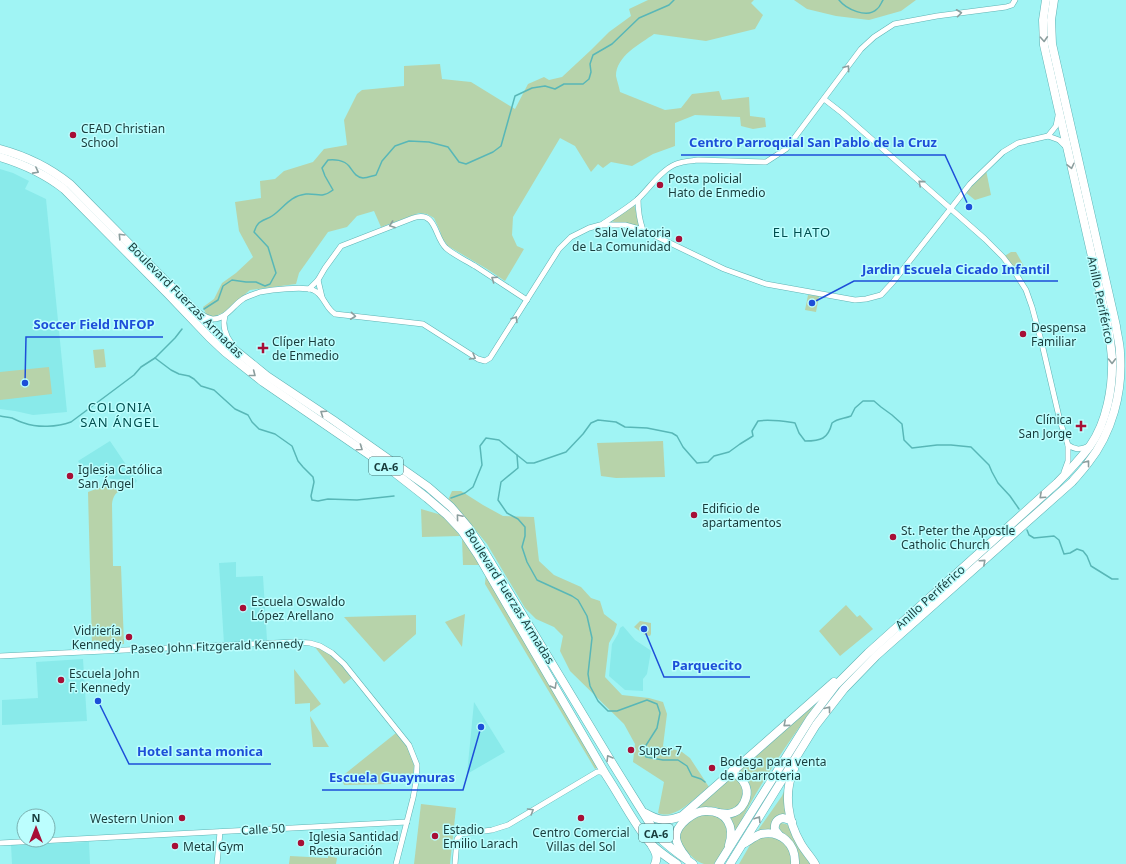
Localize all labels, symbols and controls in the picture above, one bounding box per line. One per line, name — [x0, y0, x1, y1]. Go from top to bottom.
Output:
one-way arrow — [955, 9, 962, 18]
one-way arrow — [1040, 36, 1048, 42]
one-way arrow — [843, 65, 850, 72]
place label: CEAD Christian School — [81, 120, 165, 151]
marker: CEAD Christian School — [68, 130, 78, 140]
callout: Centro Parroquial San Pablo de la Cruz — [681, 130, 945, 155]
text: Centro Parroquial San Pablo de la Cruz — [689, 133, 937, 151]
one-way arrow — [1066, 162, 1075, 169]
one-way arrow — [32, 167, 39, 174]
place label: Posta policial Hato de Enmedio — [668, 170, 765, 201]
marker: Posta policial Hato de Enmedio — [655, 180, 665, 190]
one-way arrow — [919, 181, 926, 188]
one-way arrow — [389, 221, 396, 229]
district label: EL HATO — [773, 223, 831, 241]
place label: Sala Velatoria de La Comunidad — [572, 224, 671, 255]
one-way arrow — [118, 233, 126, 241]
marker: Sala Velatoria de La Comunidad — [674, 234, 684, 244]
street label: Boulevard Fuerzas Armadas — [124, 238, 248, 362]
street label: Anillo Periférico — [1083, 255, 1119, 345]
callout: Jardin Escuela Cicado Infantil — [854, 256, 1058, 281]
text: Jardin Escuela Cicado Infantil — [861, 260, 1050, 278]
one-way arrow — [491, 276, 498, 284]
callout: Soccer Field INFOP — [26, 312, 163, 337]
one-way arrow — [350, 312, 356, 321]
text: Soccer Field INFOP — [33, 315, 155, 333]
one-way arrow — [510, 317, 517, 324]
place label: Despensa Familiar — [1031, 319, 1086, 350]
marker: Despensa Familiar — [1018, 329, 1028, 339]
place label: Clíper Hato de Enmedio — [272, 333, 339, 364]
marker: Clíper Hato de Enmedio — [257, 342, 269, 354]
one-way arrow — [469, 352, 476, 359]
one-way arrow — [1107, 358, 1116, 364]
one-way arrow — [249, 370, 256, 377]
district label: COLONIA SAN ÁNGEL — [80, 398, 160, 431]
one-way arrow — [320, 410, 327, 418]
place label: Clínica San Jorge — [1019, 411, 1072, 442]
marker: Clínica San Jorge — [1075, 420, 1087, 432]
one-way arrow — [356, 443, 363, 451]
road number: CA-6 — [369, 457, 403, 475]
place label: Iglesia Católica San Ángel — [78, 461, 163, 492]
one-way arrow — [1083, 461, 1090, 468]
marker: Iglesia Católica San Ángel — [65, 471, 75, 481]
one-way arrow — [1040, 491, 1047, 498]
place label: Edificio de apartamentos — [702, 500, 782, 531]
marker: Edificio de apartamentos — [689, 510, 699, 520]
one-way arrow — [457, 514, 464, 522]
place label: St. Peter the Apostle Catholic Church — [901, 522, 1016, 553]
street label: Boulevard Fuerzas Armadas — [461, 525, 559, 667]
marker: St. Peter the Apostle Catholic Church — [888, 532, 898, 542]
one-way arrow — [978, 560, 985, 567]
street label: Anillo Periférico — [891, 561, 969, 633]
place label: Escuela Oswaldo López Arellano — [251, 593, 345, 624]
marker: Escuela Oswaldo López Arellano — [238, 603, 248, 613]
place label: Vidriería Kennedy — [72, 622, 122, 653]
marker: Vidriería Kennedy — [124, 632, 134, 642]
street label: Paseo John Fitzgerald Kennedy — [130, 634, 305, 658]
callout: Parquecito — [664, 652, 750, 677]
text: Parquecito — [672, 656, 742, 674]
place label: Escuela John F. Kennedy — [69, 665, 140, 696]
marker: Escuela John F. Kennedy — [56, 675, 66, 685]
one-way arrow — [550, 682, 557, 689]
one-way arrow — [823, 707, 830, 714]
one-way arrow — [783, 720, 790, 727]
callout: Hotel santa monica — [129, 739, 271, 764]
text: Hotel santa monica — [137, 742, 263, 760]
place label: Super 7 — [639, 742, 682, 759]
marker: Super 7 — [626, 745, 636, 755]
place label: Bodega para venta de abarroteria — [720, 753, 826, 784]
one-way arrow — [607, 755, 614, 762]
marker: Bodega para venta de abarroteria — [707, 763, 717, 773]
callout: Escuela Guaymuras — [322, 765, 463, 790]
text: Escuela Guaymuras — [329, 768, 455, 786]
north arrow — [16, 808, 56, 848]
one-way arrow — [527, 809, 534, 816]
text: N — [32, 810, 40, 825]
place label: Western Union — [90, 810, 174, 827]
marker: Western Union — [177, 813, 187, 823]
marker: Centro Comercial Villas del Sol — [576, 813, 586, 823]
one-way arrow — [754, 816, 761, 823]
street label: Calle 50 — [241, 819, 286, 839]
place label: Estadio Emilio Larach — [443, 821, 518, 852]
place label: Centro Comercial Villas del Sol — [532, 824, 630, 855]
road number: CA-6 — [639, 824, 673, 842]
place label: Iglesia Santidad Restauración — [309, 828, 399, 859]
marker: Estadio Emilio Larach — [430, 831, 440, 841]
place label: Metal Gym — [183, 838, 244, 855]
marker: Iglesia Santidad Restauración — [296, 838, 306, 848]
marker: Metal Gym — [170, 841, 180, 851]

